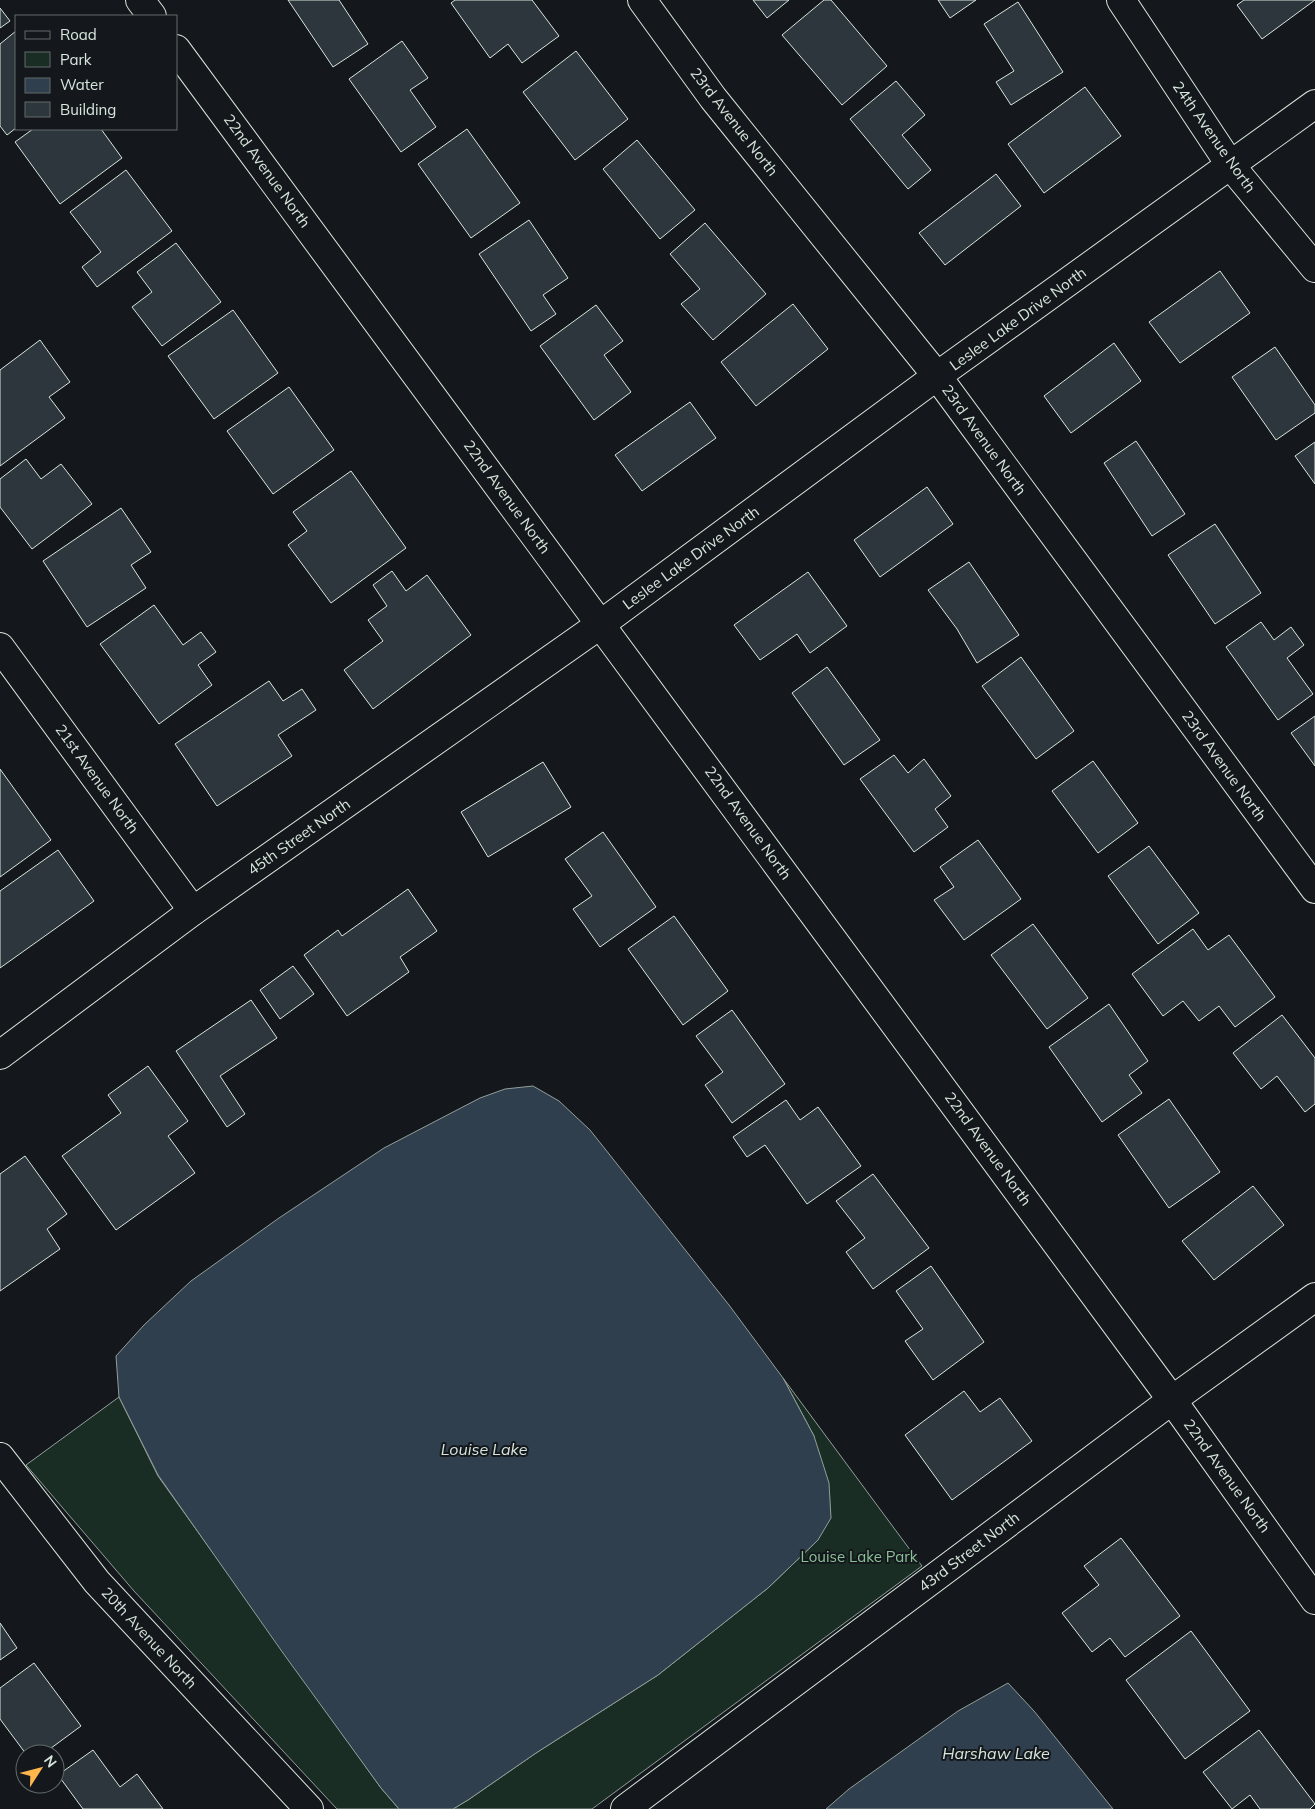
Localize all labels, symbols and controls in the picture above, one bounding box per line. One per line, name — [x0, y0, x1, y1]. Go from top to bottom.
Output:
legend — [15, 15, 178, 130]
text: Road — [60, 25, 97, 44]
text: Park — [60, 50, 92, 69]
street label: 23rd Avenue North — [686, 64, 783, 180]
text: Water — [60, 75, 104, 94]
street label: 24th Avenue North — [1169, 77, 1260, 196]
text: Building — [60, 100, 116, 119]
street label: 22nd Avenue North — [220, 110, 315, 231]
street label: Leslee Lake Drive North — [946, 263, 1090, 375]
street label: 23rd Avenue North — [938, 381, 1031, 499]
street label: 22nd Avenue North — [460, 436, 555, 557]
street label: Leslee Lake Drive North — [619, 502, 763, 614]
street label: 23rd Avenue North — [1178, 707, 1271, 825]
street label: 21st Avenue North — [51, 720, 143, 837]
street label: 22nd Avenue North — [701, 762, 796, 883]
street label: 45th Street North — [244, 794, 354, 879]
street label: 22nd Avenue North — [941, 1088, 1036, 1209]
street label: 22nd Avenue North — [1180, 1415, 1275, 1536]
water label: Louise Lake — [441, 1439, 528, 1459]
street label: 43rd Street North — [915, 1508, 1023, 1596]
park label: Louise Lake Park — [801, 1547, 918, 1566]
street label: 20th Avenue North — [97, 1583, 201, 1692]
water label: Harshaw Lake — [942, 1743, 1050, 1763]
north arrow — [15, 1744, 65, 1794]
text: N — [40, 1752, 61, 1771]

